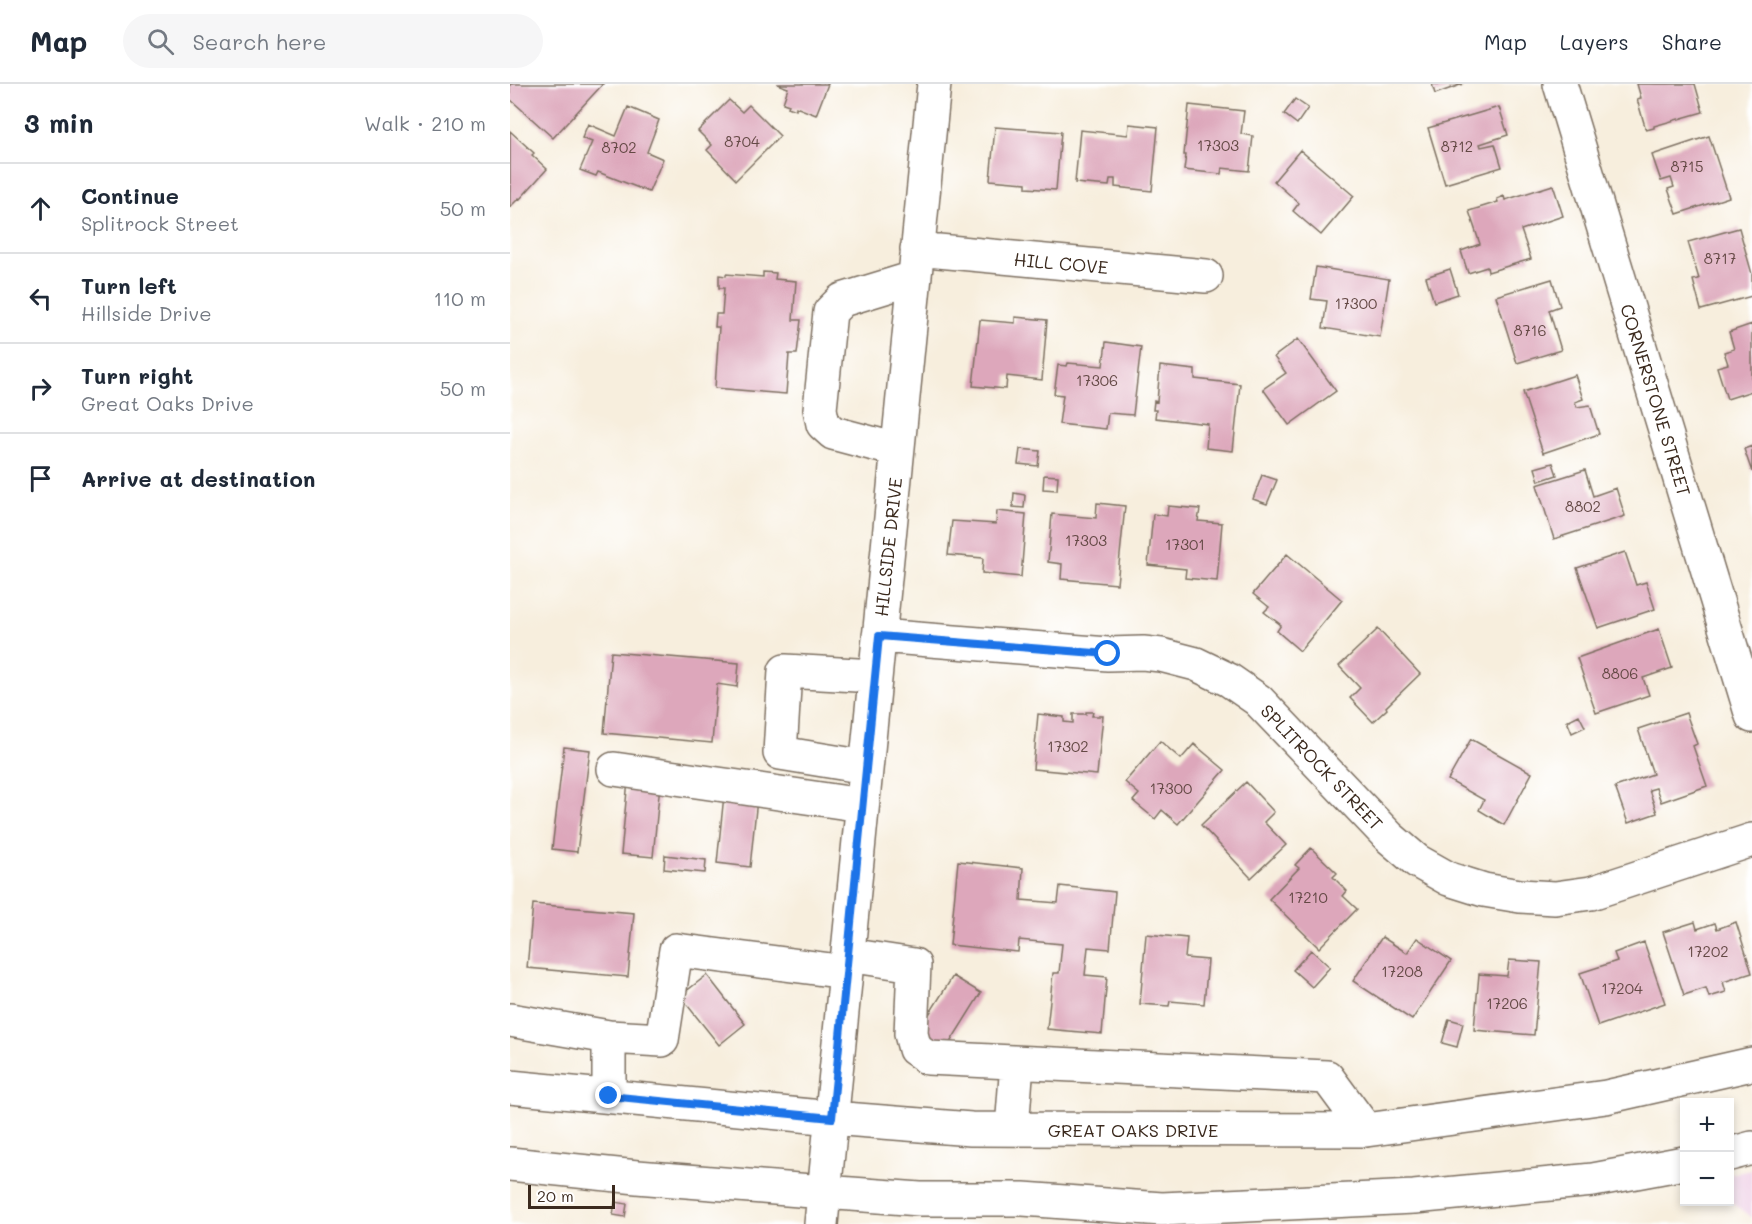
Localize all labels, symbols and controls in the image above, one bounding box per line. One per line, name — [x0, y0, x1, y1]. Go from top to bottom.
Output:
search box — [123, 14, 543, 68]
text: Map — [30, 23, 87, 59]
icon: search — [144, 25, 177, 58]
text: Search here — [192, 27, 326, 56]
text: Map — [1484, 28, 1527, 55]
text: Layers — [1560, 28, 1629, 55]
text: Share — [1662, 28, 1722, 55]
text: 3 min — [24, 106, 93, 140]
text: Walk · 210 m — [364, 110, 486, 136]
house number: 8704 — [724, 131, 760, 151]
house number: 17303 — [1197, 135, 1239, 155]
house number: 8712 — [1441, 136, 1473, 156]
house number: 8702 — [601, 137, 637, 157]
house number: 8715 — [1671, 156, 1703, 176]
text: Continue — [81, 181, 179, 210]
icon: ahead — [24, 192, 57, 225]
text: 50 m — [440, 195, 486, 221]
text: Splitrock Street — [81, 210, 239, 236]
street label: HILL COVE — [1013, 247, 1109, 279]
house number: 8717 — [1704, 248, 1736, 268]
text: Turn left — [81, 271, 177, 300]
icon: left — [24, 282, 57, 315]
text: 110 m — [433, 285, 486, 311]
house number: 17300 — [1335, 293, 1377, 313]
text: Hillside Drive — [81, 300, 212, 326]
street label: CORNERSTONE STREET — [1615, 301, 1697, 499]
house number: 8716 — [1513, 320, 1547, 340]
text: Turn right — [81, 361, 193, 390]
house number: 17306 — [1076, 370, 1118, 390]
icon: right — [24, 372, 57, 405]
text: 50 m — [440, 375, 486, 401]
text: Great Oaks Drive — [81, 390, 254, 416]
icon: arrive — [24, 462, 57, 495]
text: Arrive at destination — [81, 464, 316, 493]
street label: HILLSIDE DRIVE — [869, 476, 907, 618]
house number: 8802 — [1565, 496, 1601, 516]
house number: 17303 — [1065, 530, 1107, 550]
house number: 17301 — [1165, 534, 1205, 554]
route start — [1094, 640, 1120, 666]
house number: 8806 — [1602, 663, 1638, 683]
street label: SPLITROCK STREET — [1256, 699, 1388, 835]
house number: 17302 — [1047, 736, 1089, 756]
house number: 17300 — [1150, 778, 1192, 798]
house number: 17210 — [1288, 887, 1328, 907]
house number: 17202 — [1687, 941, 1729, 961]
house number: 17208 — [1381, 961, 1423, 981]
house number: 17204 — [1601, 978, 1643, 998]
house number: 17206 — [1486, 993, 1528, 1013]
route end — [595, 1082, 621, 1108]
map controls — [1680, 1098, 1734, 1206]
button: + — [1680, 1098, 1734, 1152]
street label: GREAT OAKS DRIVE — [1048, 1118, 1218, 1142]
button: − — [1680, 1152, 1734, 1206]
scale bar — [528, 1182, 615, 1210]
text: 20 m — [537, 1185, 574, 1206]

